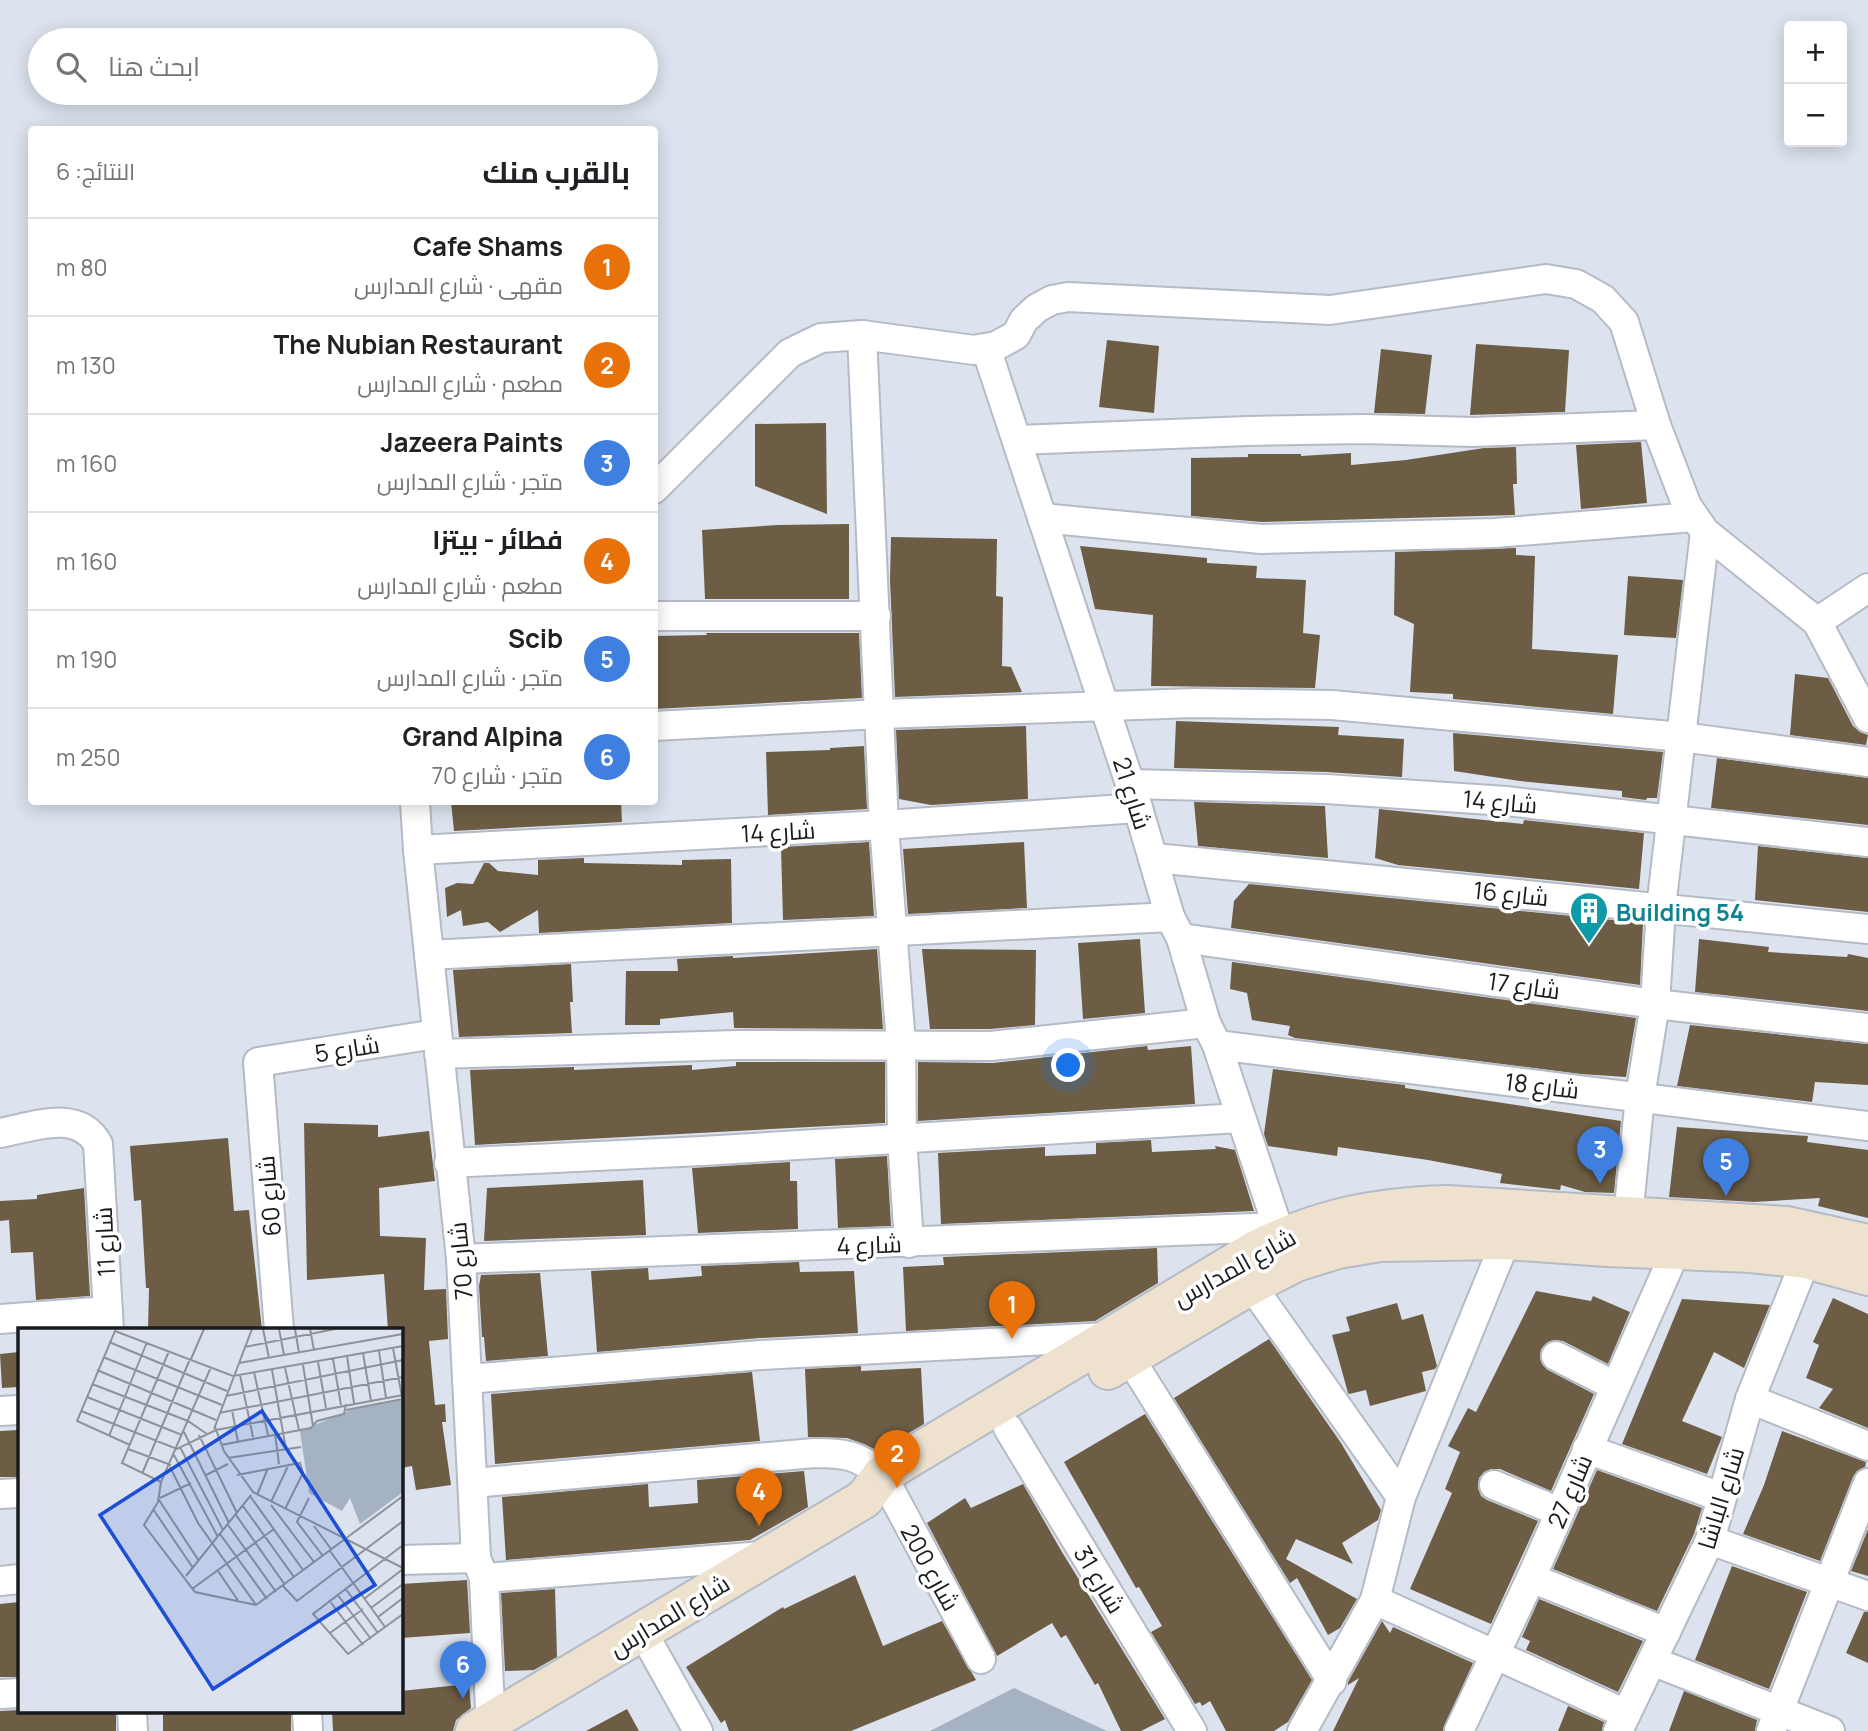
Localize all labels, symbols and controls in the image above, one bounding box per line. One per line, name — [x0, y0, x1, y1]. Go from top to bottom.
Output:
map controls — [1784, 21, 1847, 147]
button: + — [1784, 21, 1847, 84]
search box — [28, 28, 658, 105]
icon: search — [52, 48, 90, 86]
text: ابحث هنا — [108, 48, 200, 84]
button: − — [1784, 84, 1847, 147]
text: بالقرب منك — [482, 151, 630, 192]
text: النتائج: 6 — [56, 155, 135, 187]
text: Cafe Shams — [413, 228, 563, 264]
text: 80 m — [56, 251, 108, 283]
text: 1 — [602, 251, 612, 283]
text: مقهى · شارع المدارس — [354, 269, 563, 301]
text: The Nubian Restaurant — [274, 326, 563, 362]
text: 130 m — [56, 349, 116, 381]
text: 2 — [600, 349, 614, 381]
text: مطعم · شارع المدارس — [357, 367, 563, 399]
text: Jazeera Paints — [381, 424, 563, 460]
text: 160 m — [56, 447, 117, 479]
text: 3 — [600, 447, 614, 479]
text: متجر · شارع المدارس — [377, 465, 563, 497]
text: فطائر - بيتزا — [432, 521, 563, 557]
text: 160 m — [56, 545, 117, 577]
text: 4 — [600, 545, 614, 577]
text: مطعم · شارع المدارس — [357, 569, 563, 601]
text: Scib — [508, 620, 563, 656]
text: 190 m — [56, 643, 117, 675]
text: 5 — [600, 643, 614, 675]
text: متجر · شارع المدارس — [377, 661, 563, 693]
text: Grand Alpina — [402, 718, 563, 754]
text: 250 m — [56, 741, 121, 773]
text: 6 — [600, 741, 614, 773]
street label: شارع 21 — [1105, 753, 1160, 834]
text: متجر · شارع 70 — [432, 759, 563, 791]
street label: شارع 14 — [1461, 781, 1539, 822]
street label: شارع 14 — [740, 813, 816, 850]
street label: شارع 16 — [1472, 873, 1550, 914]
building icon: Building 54 — [1568, 890, 1610, 945]
place label: Building 54 — [1616, 895, 1744, 928]
street label: شارع 17 — [1486, 964, 1562, 1007]
street label: شارع 5 — [312, 1027, 382, 1070]
your location — [1051, 1048, 1085, 1082]
street label: شارع 18 — [1503, 1064, 1581, 1107]
pin: 3 — [1577, 1126, 1623, 1184]
pin: 5 — [1703, 1138, 1749, 1196]
street label: شارع 60 — [248, 1154, 289, 1238]
street label: شارع 11 — [86, 1206, 123, 1278]
street label: شارع المدارس — [1167, 1220, 1302, 1315]
street label: شارع 70 — [440, 1221, 481, 1301]
street label: شارع 4 — [836, 1226, 902, 1263]
pin: 1 — [989, 1281, 1035, 1339]
inset map — [18, 1328, 402, 1714]
pin: 2 — [874, 1430, 920, 1488]
street label: شارع الباشا — [1689, 1443, 1752, 1554]
street label: شارع 27 — [1539, 1449, 1600, 1533]
pin: 4 — [736, 1468, 782, 1526]
street label: شارع 200 — [893, 1518, 968, 1617]
street label: شارع 31 — [1066, 1539, 1133, 1620]
street label: شارع المدارس — [603, 1566, 736, 1665]
pin: 6 — [440, 1641, 486, 1699]

